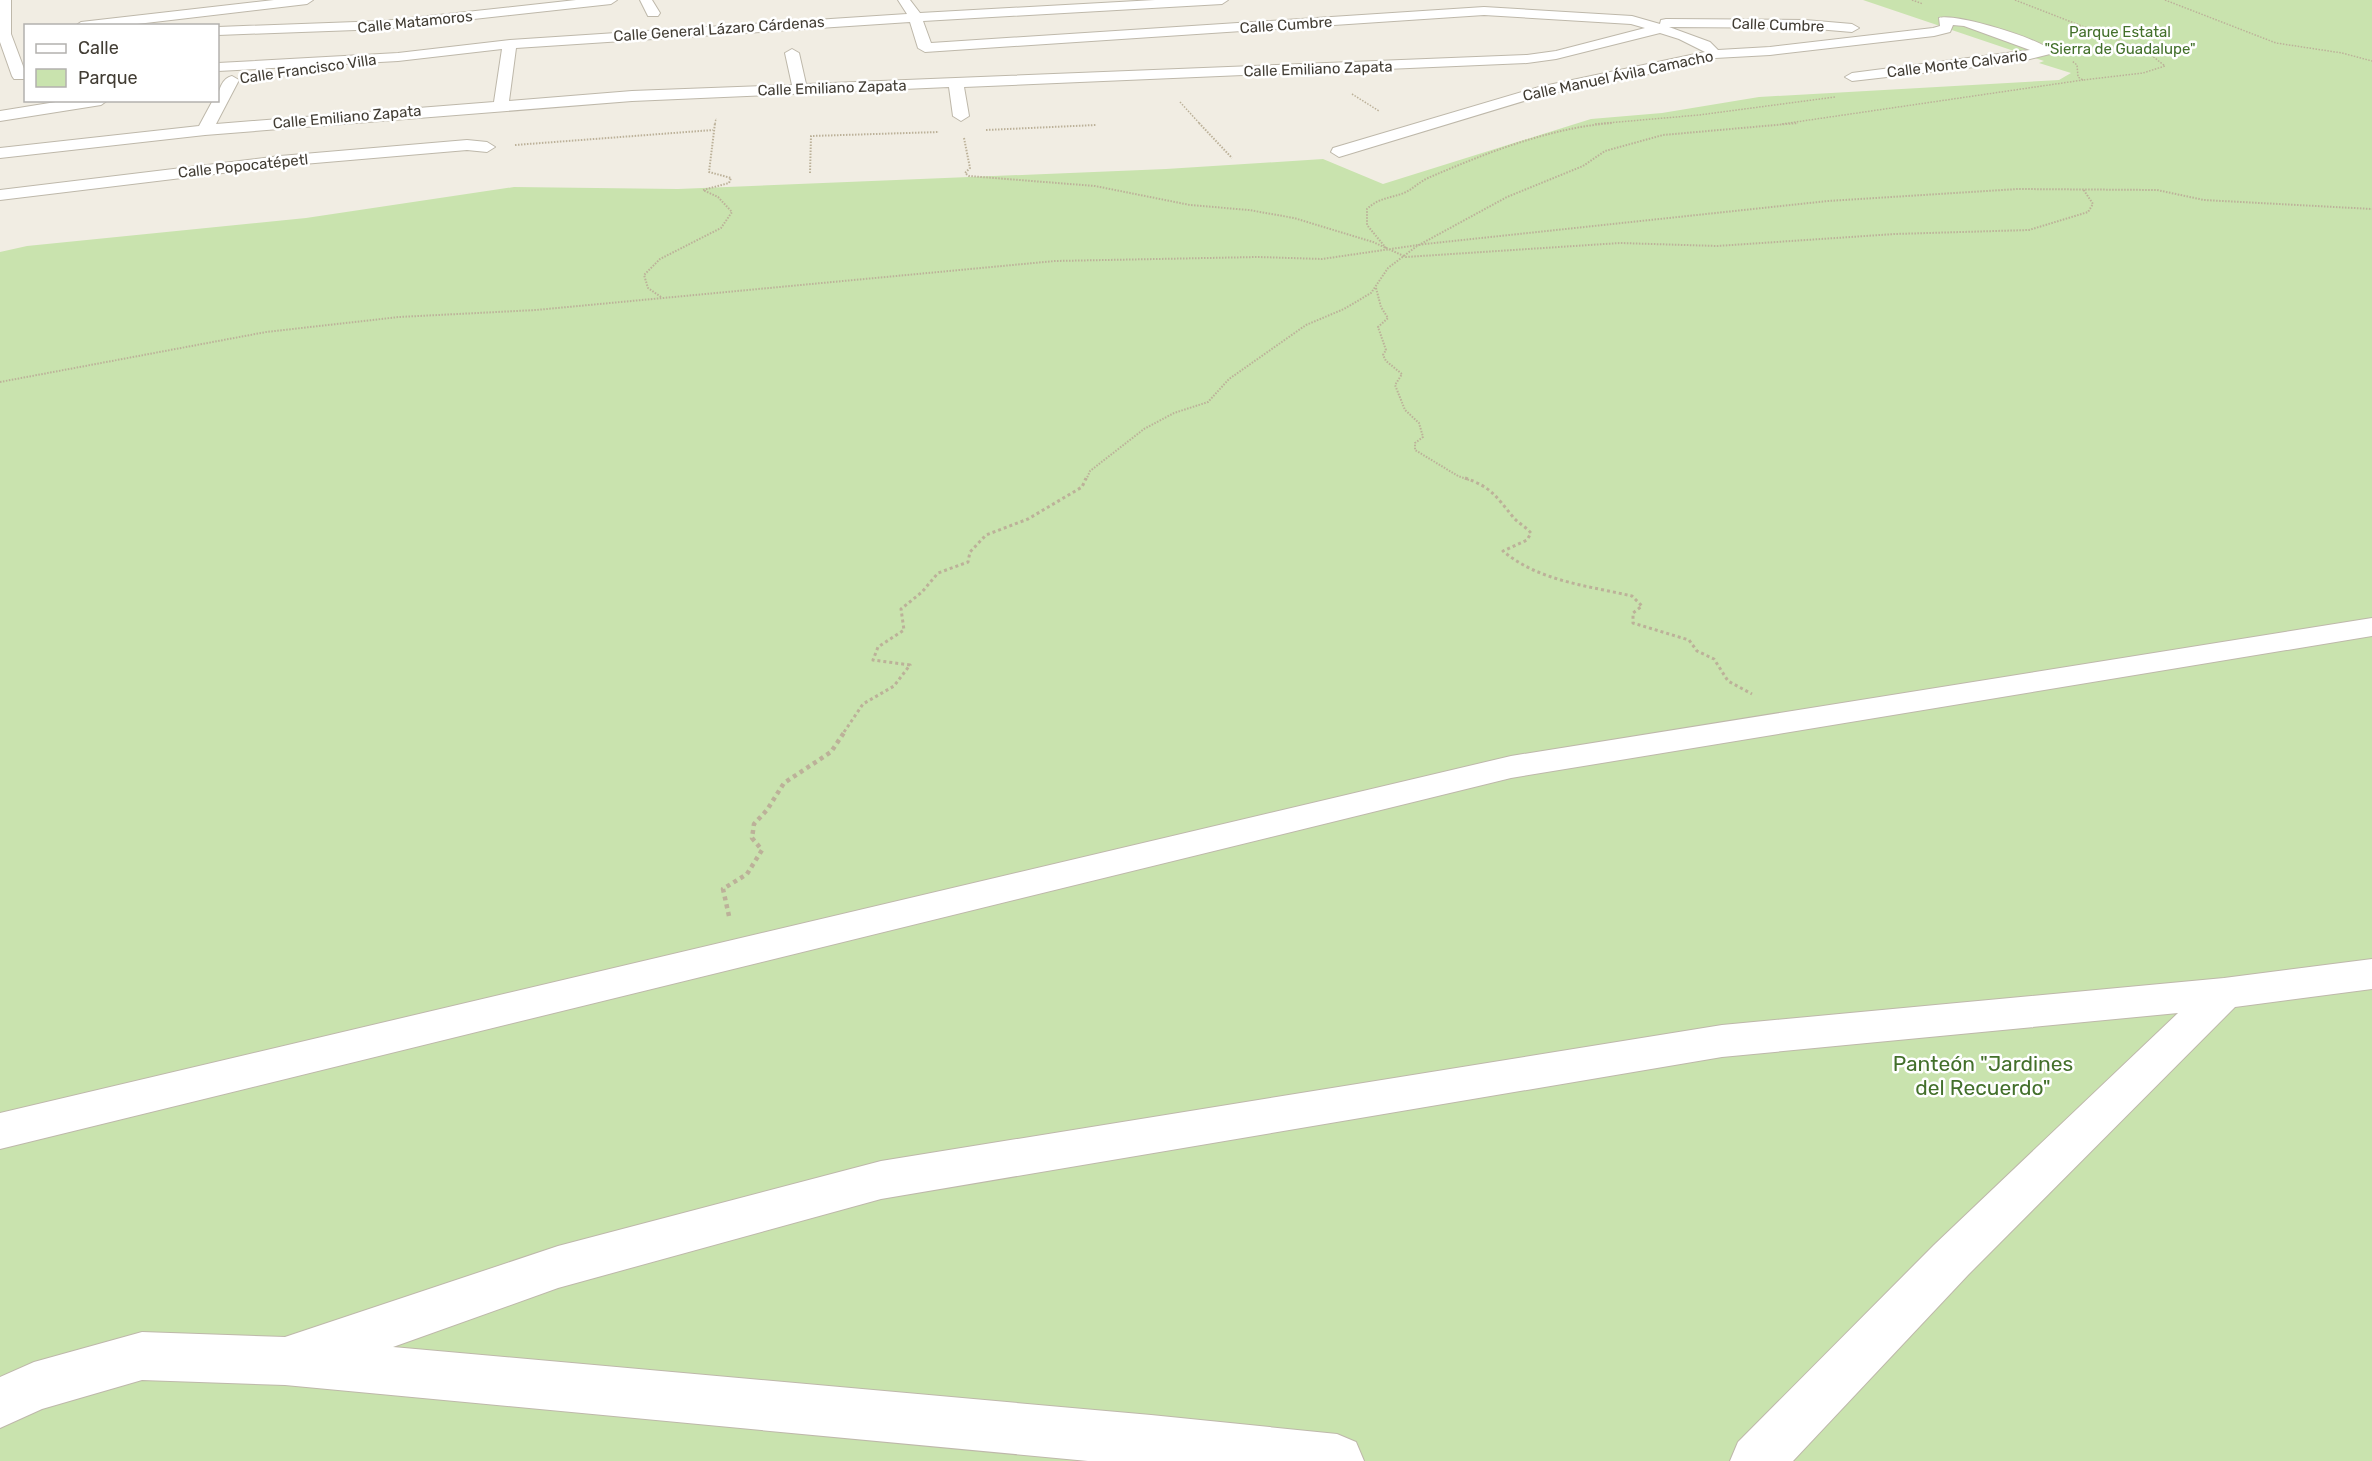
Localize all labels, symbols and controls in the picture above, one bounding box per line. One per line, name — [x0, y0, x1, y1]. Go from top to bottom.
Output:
street label: Calle Matamoros — [357, 7, 474, 37]
street label: Calle General Lázaro Cárdenas — [613, 13, 825, 45]
street label: Calle Cumbre — [1239, 13, 1333, 37]
street label: Calle Cumbre — [1731, 14, 1825, 36]
park label: Parque Estatal "Sierra de Guadalupe" — [2044, 23, 2196, 58]
legend — [24, 24, 219, 102]
text: Calle — [78, 37, 119, 59]
street label: Calle Monte Calvario — [1886, 46, 2028, 82]
street label: Calle Manuel Ávila Camacho — [1521, 47, 1715, 105]
street label: Calle Francisco Villa — [239, 50, 377, 88]
street label: Calle Emiliano Zapata — [1243, 57, 1393, 81]
text: Parque — [78, 67, 138, 89]
street label: Calle Emiliano Zapata — [757, 76, 907, 100]
street label: Calle Emiliano Zapata — [272, 102, 422, 132]
street label: Calle Popocatépetl — [177, 150, 309, 182]
park label: Panteón "Jardines del Recuerdo" — [1893, 1051, 2073, 1100]

